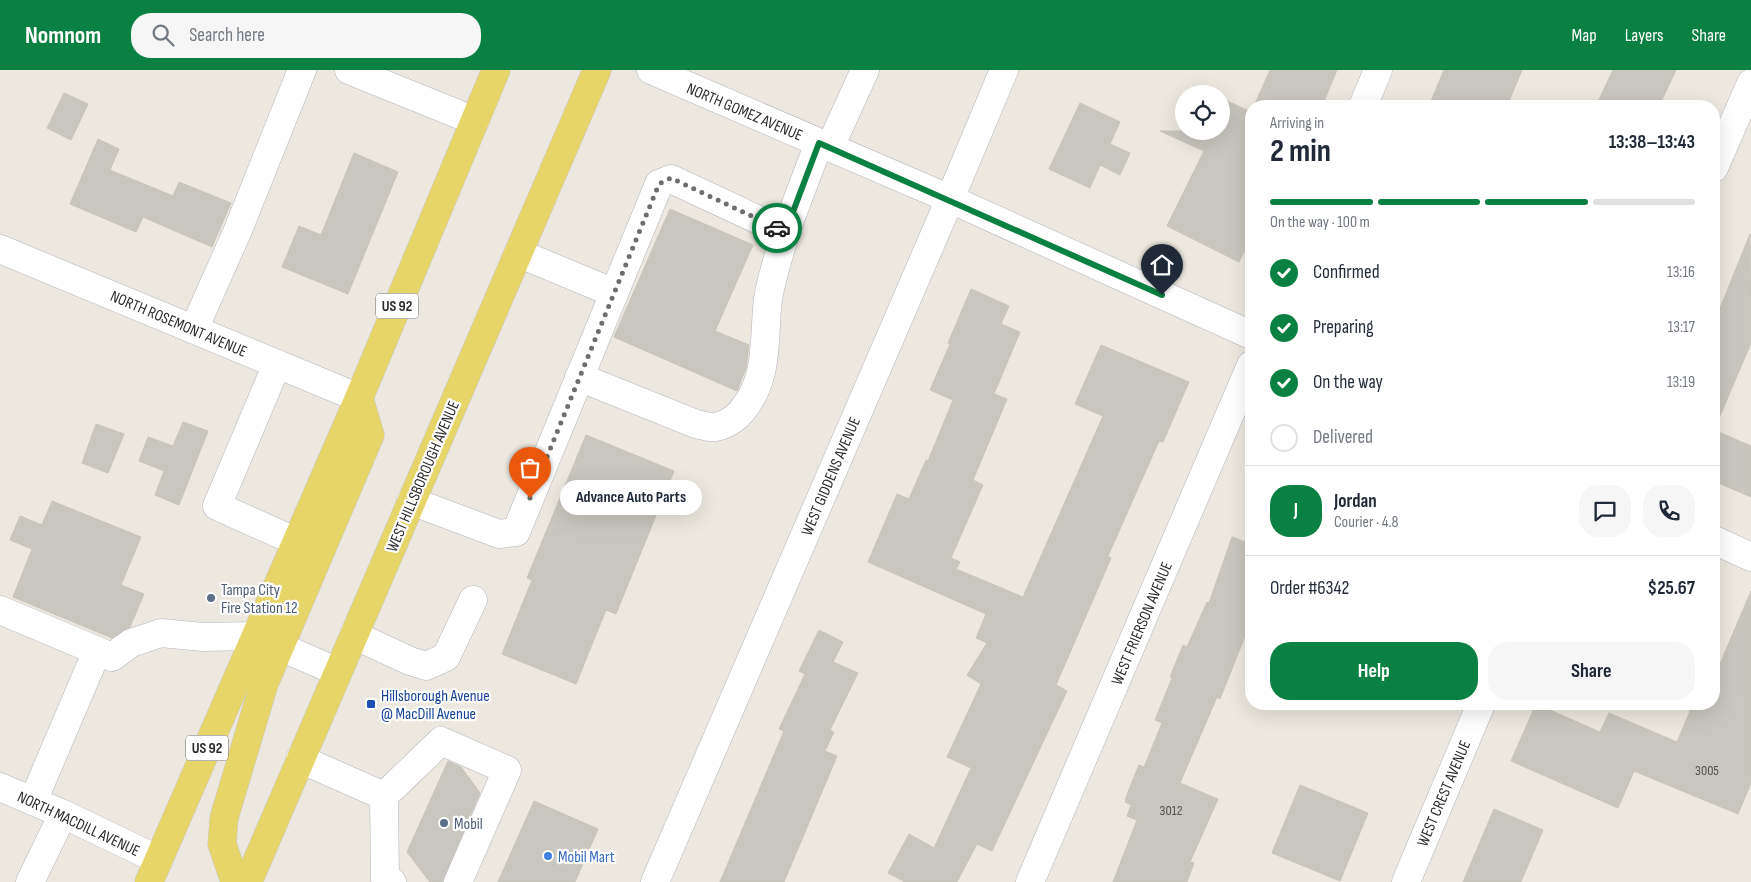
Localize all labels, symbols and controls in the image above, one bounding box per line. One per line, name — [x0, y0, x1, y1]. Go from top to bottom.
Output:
search box — [131, 13, 481, 58]
text: Nomnom — [25, 21, 101, 50]
icon: search — [149, 21, 177, 49]
text: Search here — [189, 24, 265, 47]
text: Map — [1572, 25, 1597, 46]
text: Layers — [1625, 25, 1664, 46]
text: Share — [1692, 25, 1726, 46]
street label: NORTH GOMEZ AVENUE — [683, 79, 805, 145]
map controls — [1175, 85, 1230, 140]
button: locate — [1175, 85, 1230, 140]
text: Arriving in — [1270, 114, 1324, 133]
text: 13:38–13:43 — [1609, 131, 1695, 154]
text: 2 min — [1270, 132, 1331, 171]
courier — [752, 203, 802, 253]
text: On the way · 100 m — [1270, 213, 1370, 232]
icon: car — [763, 214, 791, 242]
pin — [1141, 244, 1183, 295]
icon: home — [1148, 251, 1176, 279]
icon: check — [1270, 259, 1298, 287]
text: Confirmed — [1313, 261, 1380, 284]
text: 13:16 — [1667, 263, 1695, 282]
street label: NORTH ROSEMONT AVENUE — [107, 287, 249, 362]
road number: US 92 — [376, 294, 418, 318]
icon: check — [1270, 314, 1298, 342]
text: Preparing — [1313, 316, 1374, 339]
text: 13:17 — [1668, 318, 1695, 337]
icon: check — [1270, 369, 1298, 397]
text: On the way — [1313, 371, 1383, 394]
text: 13:19 — [1667, 373, 1695, 392]
street label: WEST HILLSBOROUGH AVENUE — [383, 398, 464, 555]
street label: WEST GIDDENS AVENUE — [798, 415, 865, 539]
text: Delivered — [1313, 426, 1373, 449]
pin — [509, 447, 551, 498]
icon: bag — [516, 454, 544, 482]
callout: Advance Auto Parts — [560, 480, 702, 516]
button: chat — [1579, 485, 1631, 537]
button: phone — [1643, 485, 1695, 537]
text: Advance Auto Parts — [576, 488, 686, 507]
text: Jordan — [1334, 490, 1377, 513]
text: J — [1294, 499, 1298, 522]
text: Courier · 4.8 — [1334, 513, 1398, 532]
street label: WEST FRIERSON AVENUE — [1108, 559, 1177, 688]
text: Order #6342 — [1270, 577, 1349, 600]
text: $25.67 — [1647, 577, 1695, 600]
place label: Tampa City Fire Station 12 — [221, 581, 298, 618]
marker: Tampa City Fire Station 12 — [205, 592, 217, 604]
button: Help — [1270, 642, 1478, 700]
button: Share — [1488, 642, 1695, 700]
place label: Hillsborough Avenue @ MacDill Avenue — [381, 687, 490, 724]
marker: Hillsborough Avenue @ MacDill Avenue — [365, 698, 377, 710]
road number: US 92 — [186, 736, 228, 760]
street label: WEST CREST AVENUE — [1414, 738, 1475, 849]
house number: 3005 — [1695, 762, 1719, 779]
street label: NORTH MACDILL AVENUE — [14, 788, 143, 861]
house number: 3012 — [1160, 802, 1183, 819]
place label: Mobil — [454, 815, 483, 834]
marker: Mobil — [438, 817, 450, 829]
place label: Mobil Mart — [558, 848, 615, 867]
marker: Mobil Mart — [542, 850, 554, 862]

